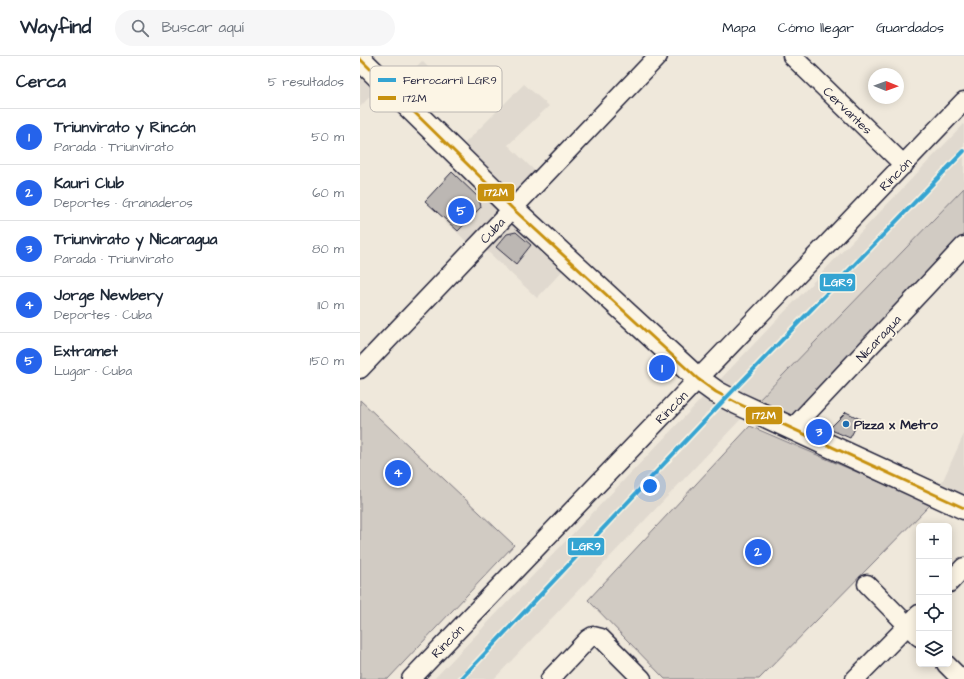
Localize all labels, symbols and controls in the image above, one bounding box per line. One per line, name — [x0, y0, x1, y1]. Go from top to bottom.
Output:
search box — [115, 10, 395, 46]
text: Wayfind — [20, 14, 91, 41]
icon: search — [129, 17, 151, 39]
text: Buscar aquí — [161, 17, 244, 38]
text: Mapa — [722, 18, 756, 38]
text: Cómo llegar — [778, 18, 854, 38]
text: Guardados — [876, 18, 944, 38]
legend — [370, 66, 502, 112]
north arrow — [868, 68, 904, 104]
text: Cerca — [16, 70, 66, 94]
text: 5 resultados — [268, 73, 344, 91]
text: Ferrocarril LGR9 — [403, 73, 497, 88]
street label: Cervantes — [819, 83, 876, 139]
text: 172M — [403, 91, 427, 106]
text: Triunvirato y Rincón — [54, 117, 196, 138]
text: 1 — [28, 128, 30, 146]
text: 50 m — [311, 128, 344, 146]
text: Parada · Triunvirato — [54, 138, 174, 156]
street label: Rincón — [875, 154, 916, 195]
text: Kauri Club — [54, 173, 124, 194]
line badge: 172M — [477, 183, 515, 202]
text: 2 — [25, 184, 33, 202]
text: 60 m — [312, 184, 344, 202]
text: 172M — [484, 185, 508, 200]
text: Deportes · Granaderos — [54, 194, 193, 212]
pin: 5 — [448, 196, 474, 226]
street label: Cuba — [476, 213, 510, 248]
text: Triunvirato y Nicaragua — [54, 229, 217, 250]
text: 3 — [26, 240, 32, 258]
text: 80 m — [312, 240, 344, 258]
text: Parada · Triunvirato — [54, 250, 174, 268]
line badge: LGR9 — [819, 273, 856, 292]
text: LGR9 — [823, 275, 853, 290]
text: Jorge Newbery — [54, 285, 163, 306]
text: 4 — [25, 296, 33, 314]
text: 110 m — [317, 296, 344, 314]
text: Deportes · Cuba — [54, 306, 152, 324]
street label: Nicaragua — [852, 311, 906, 367]
text: Extramet — [54, 341, 118, 362]
text: 5 — [24, 352, 34, 370]
text: 150 m — [310, 352, 344, 370]
pin: 1 — [649, 353, 675, 383]
text: Lugar · Cuba — [54, 362, 132, 380]
street label: Rincón — [651, 387, 692, 428]
line badge: 172M — [745, 406, 783, 425]
text: 172M — [752, 408, 776, 423]
place label: Pizza x Metro — [854, 416, 938, 434]
pin: 3 — [806, 417, 832, 447]
marker: Pizza x Metro — [841, 419, 851, 429]
pin: 4 — [385, 458, 411, 488]
your location — [640, 476, 660, 496]
map controls — [916, 523, 952, 667]
button: + — [916, 523, 952, 559]
line badge: LGR9 — [567, 537, 605, 556]
pin: 2 — [745, 537, 771, 567]
text: LGR9 — [571, 539, 601, 554]
button: − — [916, 559, 952, 595]
button: locate — [916, 595, 952, 631]
street label: Rincón — [427, 621, 468, 662]
button: layers — [916, 631, 952, 667]

